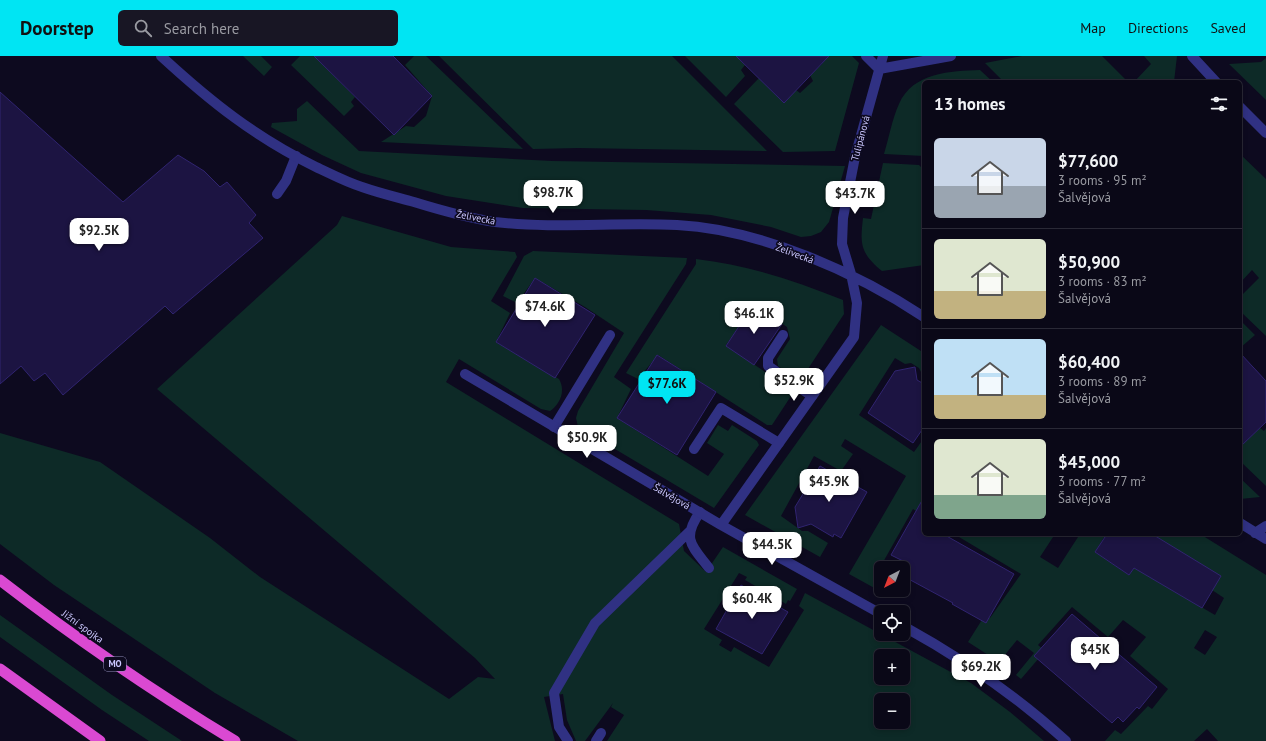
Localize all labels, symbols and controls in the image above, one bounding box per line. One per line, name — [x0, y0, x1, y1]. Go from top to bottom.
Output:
search box — [118, 10, 398, 46]
text: Doorstep — [20, 16, 94, 40]
icon: search — [132, 17, 154, 39]
text: Search here — [164, 19, 240, 38]
text: Map — [1080, 19, 1106, 37]
text: Directions — [1128, 19, 1188, 37]
text: Saved — [1210, 19, 1246, 37]
text: 13 homes — [934, 93, 1005, 115]
icon: filters — [1208, 93, 1230, 115]
street label: Tulipánová — [848, 114, 873, 162]
text: $77,600 — [1058, 150, 1118, 172]
icon: home — [966, 154, 1014, 202]
text: 3 rooms · 95 m² — [1058, 172, 1147, 189]
pin: $98.7K — [520, 180, 586, 214]
pin: $43.7K — [822, 181, 888, 215]
text: $98.7K — [533, 184, 573, 201]
text: $43.7K — [835, 185, 875, 202]
text: Šalvějová — [1058, 189, 1111, 206]
street label: Želivecká — [455, 207, 497, 228]
pin: $92.5K — [66, 218, 132, 252]
text: $92.5K — [79, 222, 119, 239]
street label: Želivecká — [774, 240, 816, 267]
text: $50,900 — [1058, 251, 1120, 273]
icon: home — [966, 255, 1014, 303]
text: 3 rooms · 83 m² — [1058, 273, 1147, 290]
text: Šalvějová — [1058, 290, 1111, 307]
pin: $74.6K — [512, 294, 578, 328]
text: $74.6K — [525, 298, 565, 315]
pin: $46.1K — [721, 301, 787, 335]
text: $46.1K — [734, 305, 774, 322]
text: $60,400 — [1058, 351, 1120, 373]
icon: home — [966, 355, 1014, 403]
pin: $52.9K — [761, 368, 827, 402]
pin: $77.6K — [634, 371, 700, 405]
text: $52.9K — [774, 372, 814, 389]
text: 3 rooms · 89 m² — [1058, 373, 1147, 390]
text: $77.6K — [647, 375, 687, 392]
text: Šalvějová — [1058, 390, 1111, 407]
pin: $50.9K — [554, 425, 620, 459]
text: $50.9K — [567, 429, 607, 446]
text: $45,000 — [1058, 451, 1120, 473]
icon: home — [966, 455, 1014, 503]
pin: $45.9K — [796, 469, 862, 503]
text: $45.9K — [809, 473, 849, 490]
text: 3 rooms · 77 m² — [1058, 473, 1146, 490]
street label: Šalvějová — [651, 481, 693, 512]
text: Šalvějová — [1058, 490, 1111, 507]
pin: $44.5K — [739, 532, 805, 566]
text: $44.5K — [752, 536, 792, 553]
north arrow — [874, 561, 910, 597]
map controls — [874, 561, 910, 729]
pin: $60.4K — [719, 586, 785, 620]
text: $60.4K — [732, 590, 772, 607]
button: locate — [874, 605, 910, 641]
street label: Jižní spojka — [59, 606, 106, 646]
pin: $45K — [1071, 637, 1119, 671]
text: $45K — [1080, 641, 1110, 658]
button: + — [874, 649, 910, 685]
pin: $69.2K — [948, 654, 1014, 688]
road number: MO — [104, 657, 126, 671]
text: $69.2K — [961, 658, 1001, 675]
button: − — [874, 693, 910, 729]

